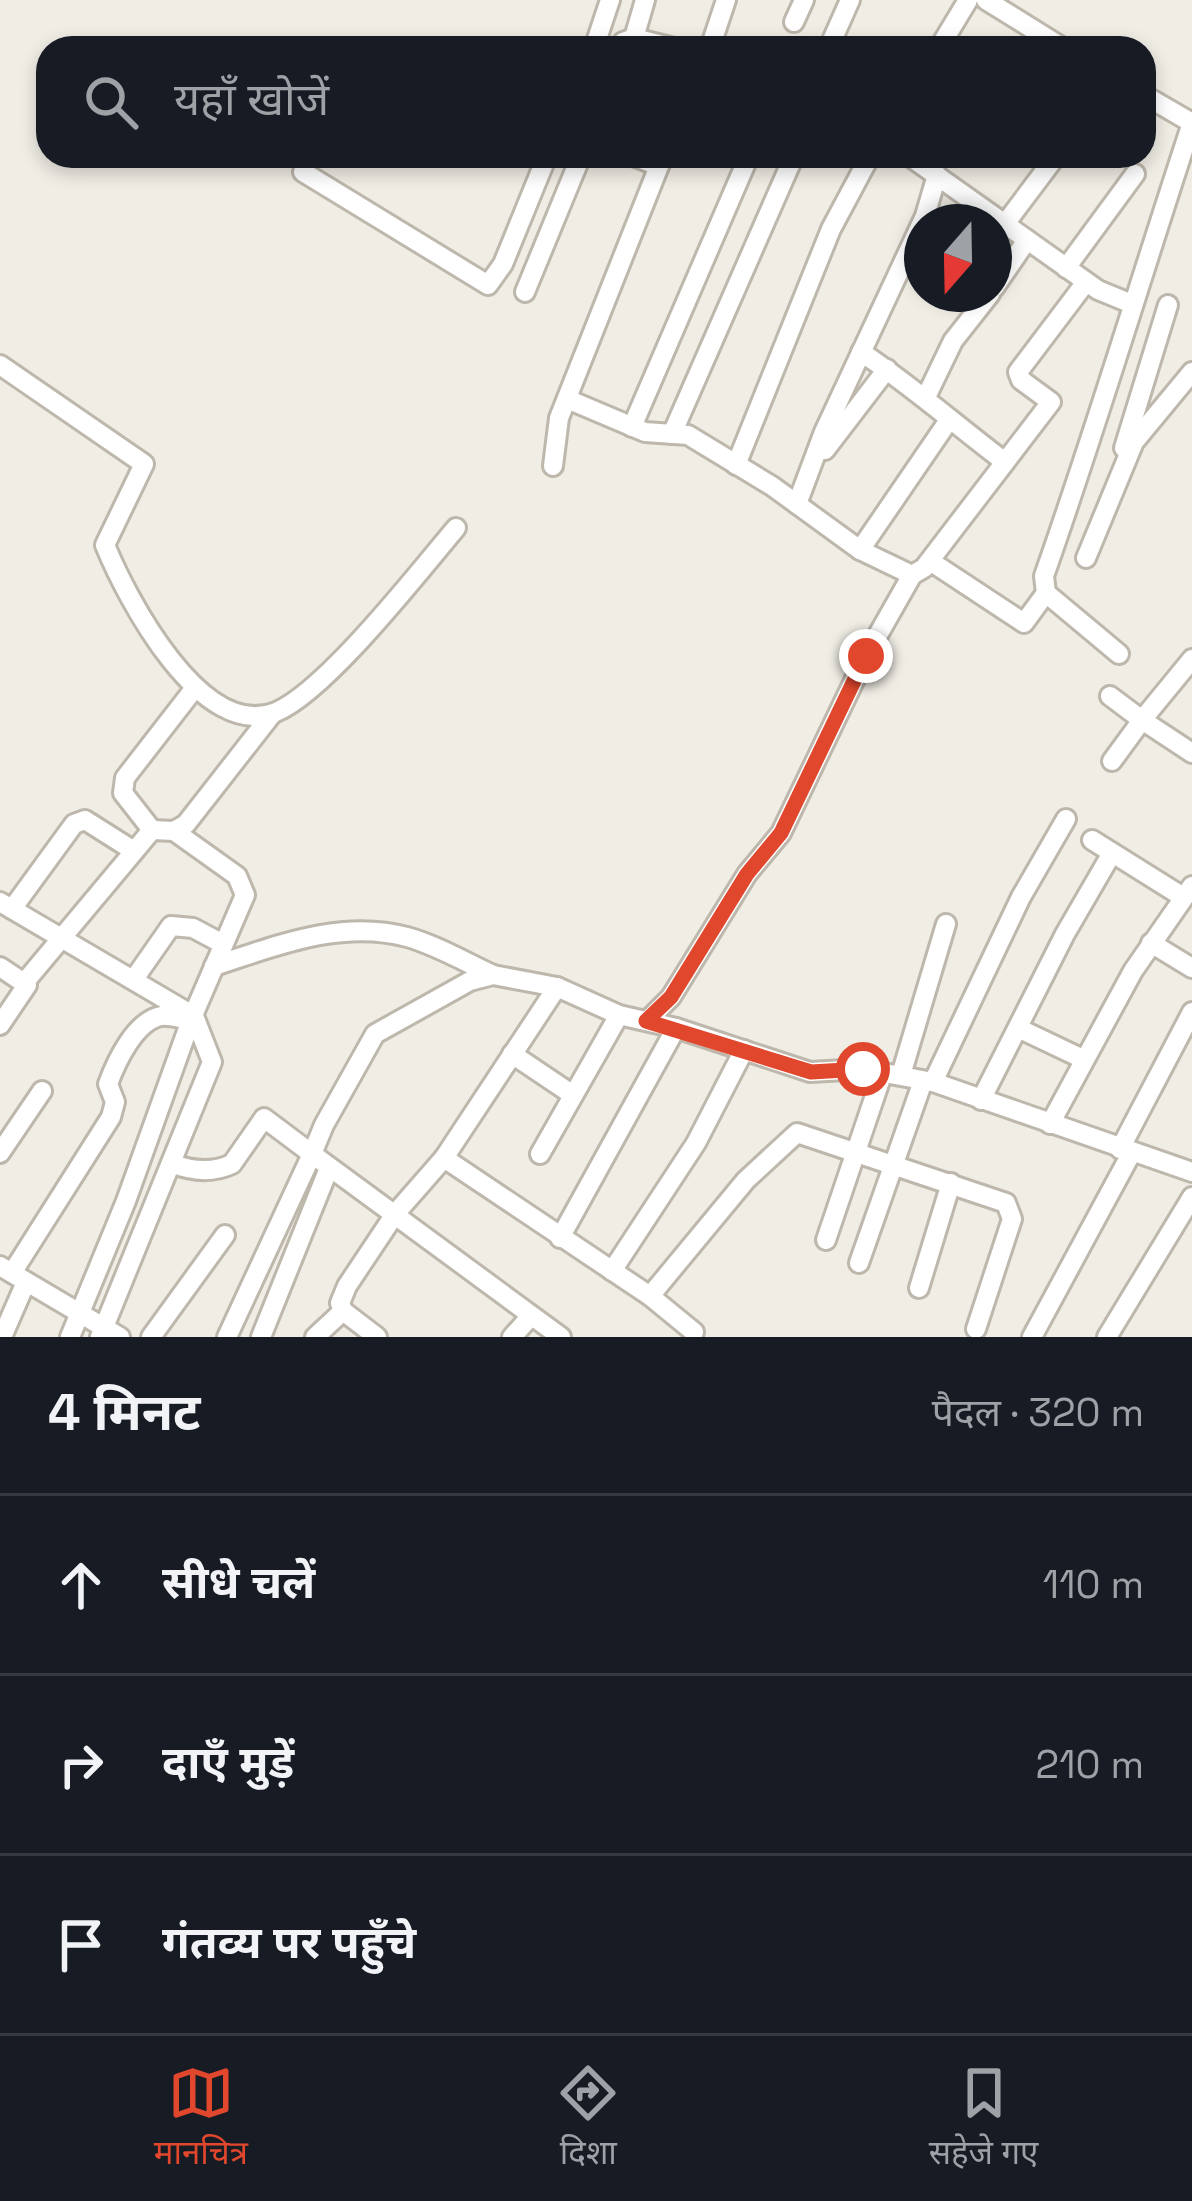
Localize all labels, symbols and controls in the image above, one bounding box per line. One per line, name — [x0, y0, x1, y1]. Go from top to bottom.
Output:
search box — [36, 36, 1156, 168]
icon: search — [78, 69, 144, 135]
text: यहाँ खोजें — [174, 71, 329, 128]
north arrow — [904, 204, 1012, 312]
route end — [839, 629, 893, 683]
route start — [836, 1042, 890, 1096]
text: 4 मिनट — [48, 1380, 200, 1445]
text: पैदल · 320 m — [932, 1388, 1144, 1437]
icon: ahead — [48, 1552, 114, 1618]
text: सीधे चलें — [162, 1554, 315, 1611]
text: 110 m — [1043, 1560, 1144, 1609]
icon: right — [48, 1732, 114, 1798]
text: दाएँ मुड़ें — [162, 1734, 294, 1791]
text: 210 m — [1036, 1740, 1144, 1789]
icon: arrive — [48, 1912, 114, 1978]
text: गंतव्य पर पहुँचे — [162, 1914, 416, 1971]
tab: मानचित्र — [154, 2060, 248, 2177]
tab: दिशा — [555, 2060, 621, 2177]
tab: सहेजे गए — [929, 2060, 1038, 2177]

